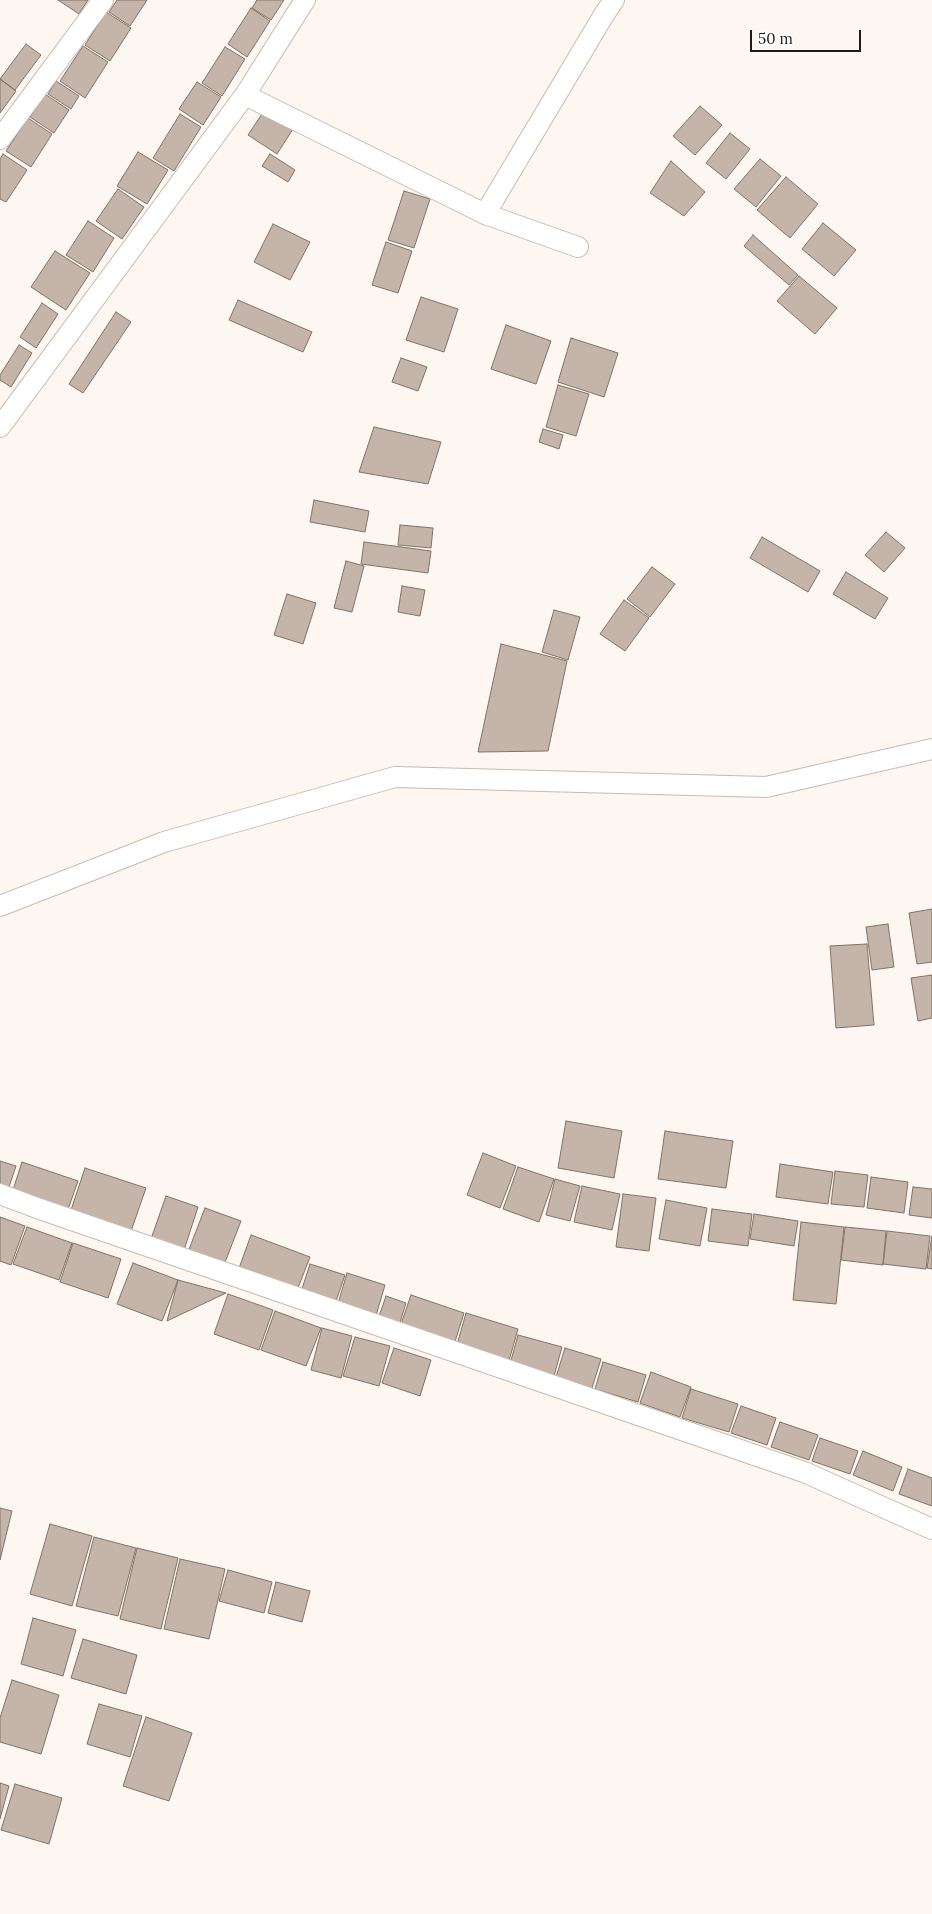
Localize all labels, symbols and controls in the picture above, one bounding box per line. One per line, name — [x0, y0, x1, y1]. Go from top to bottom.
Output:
scale bar — [752, 20, 863, 52]
text: 50 m — [758, 29, 793, 48]

